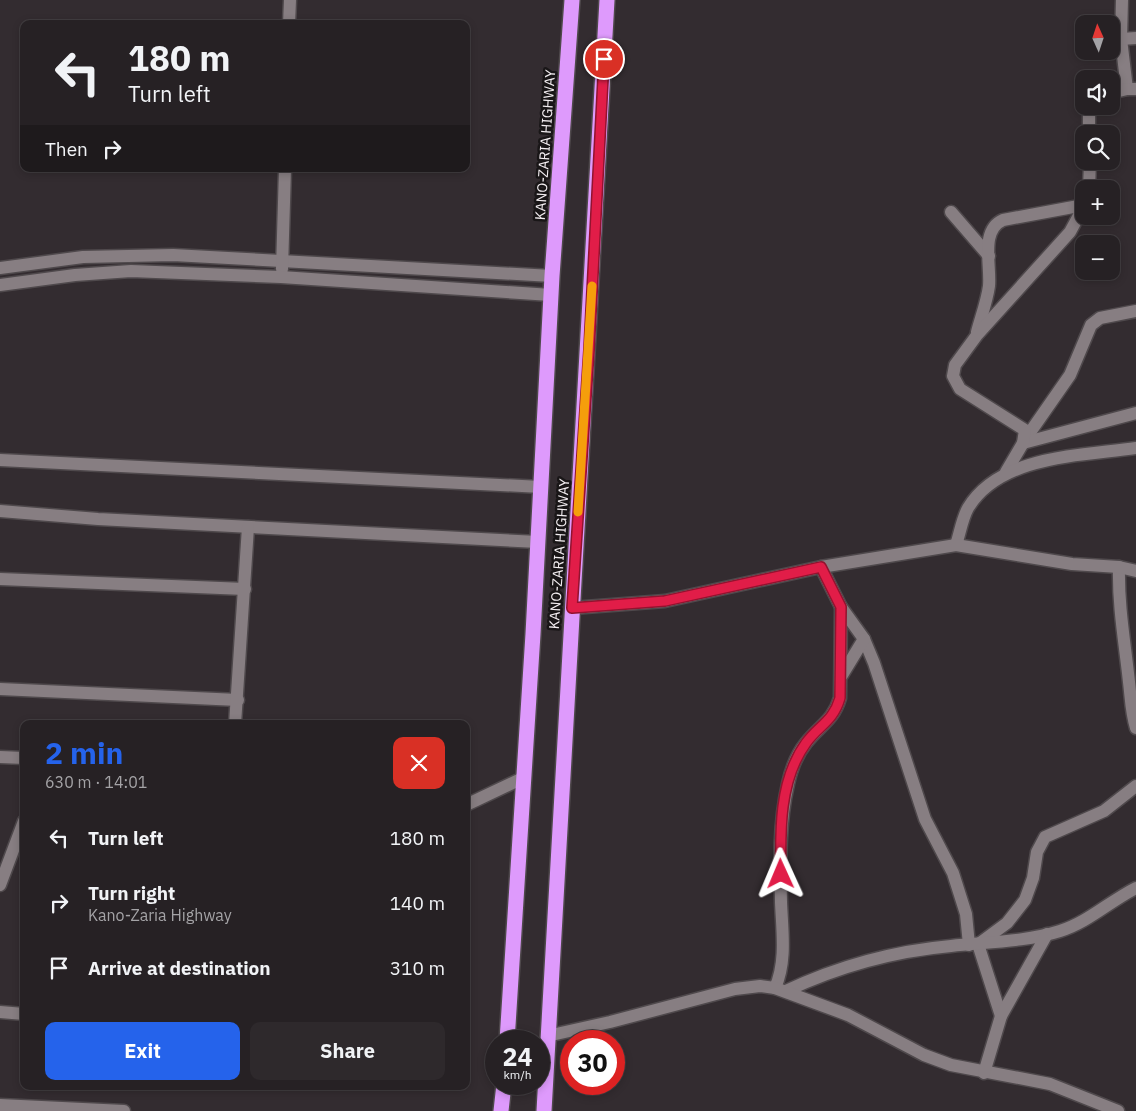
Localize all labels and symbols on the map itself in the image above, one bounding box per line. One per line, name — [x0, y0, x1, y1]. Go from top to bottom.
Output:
north arrow — [1075, 15, 1120, 60]
pin — [583, 38, 625, 80]
street label: KANO-ZARIA HIGHWAY — [531, 68, 559, 221]
street label: KANO-ZARIA HIGHWAY — [545, 477, 573, 630]
position arrow — [754, 847, 806, 899]
speed limit sign: 30 — [560, 1030, 625, 1095]

